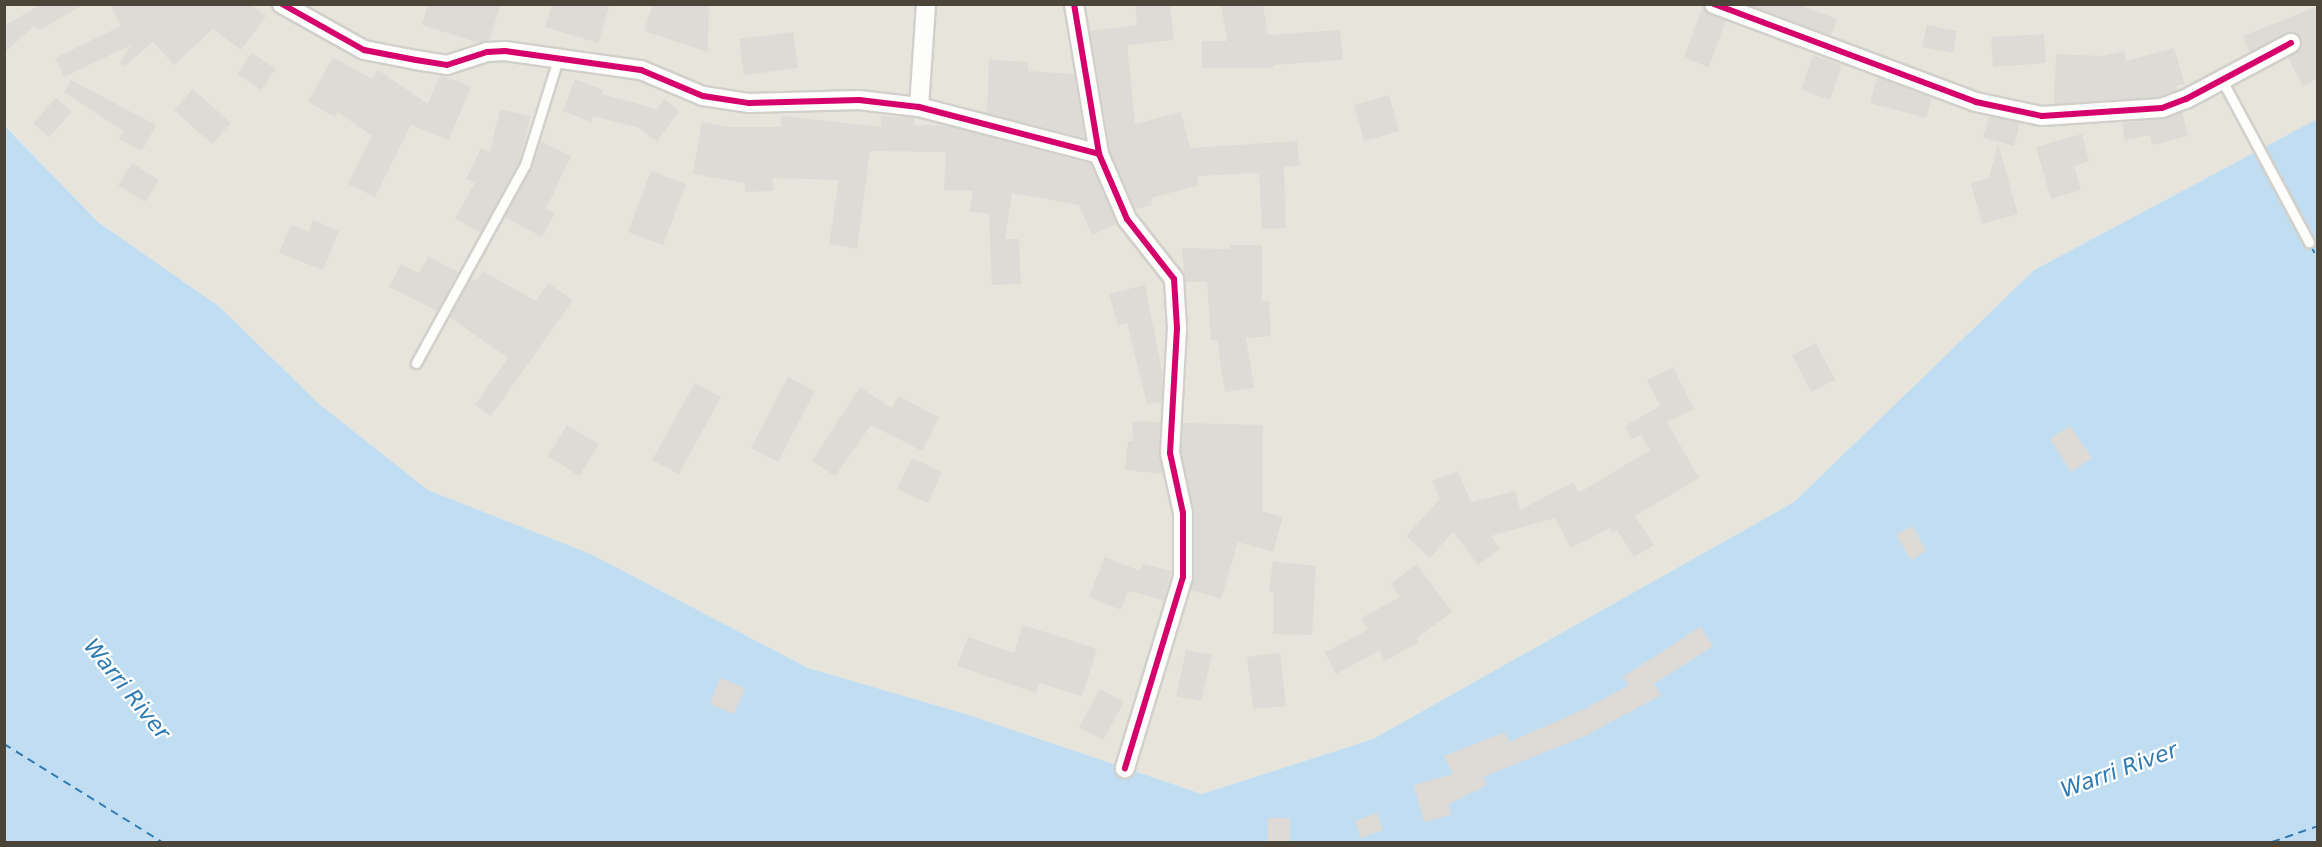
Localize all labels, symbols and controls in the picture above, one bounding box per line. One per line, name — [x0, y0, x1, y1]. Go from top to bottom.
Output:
water label: Warri River — [78, 633, 176, 745]
water label: Warri River — [2057, 737, 2181, 803]

